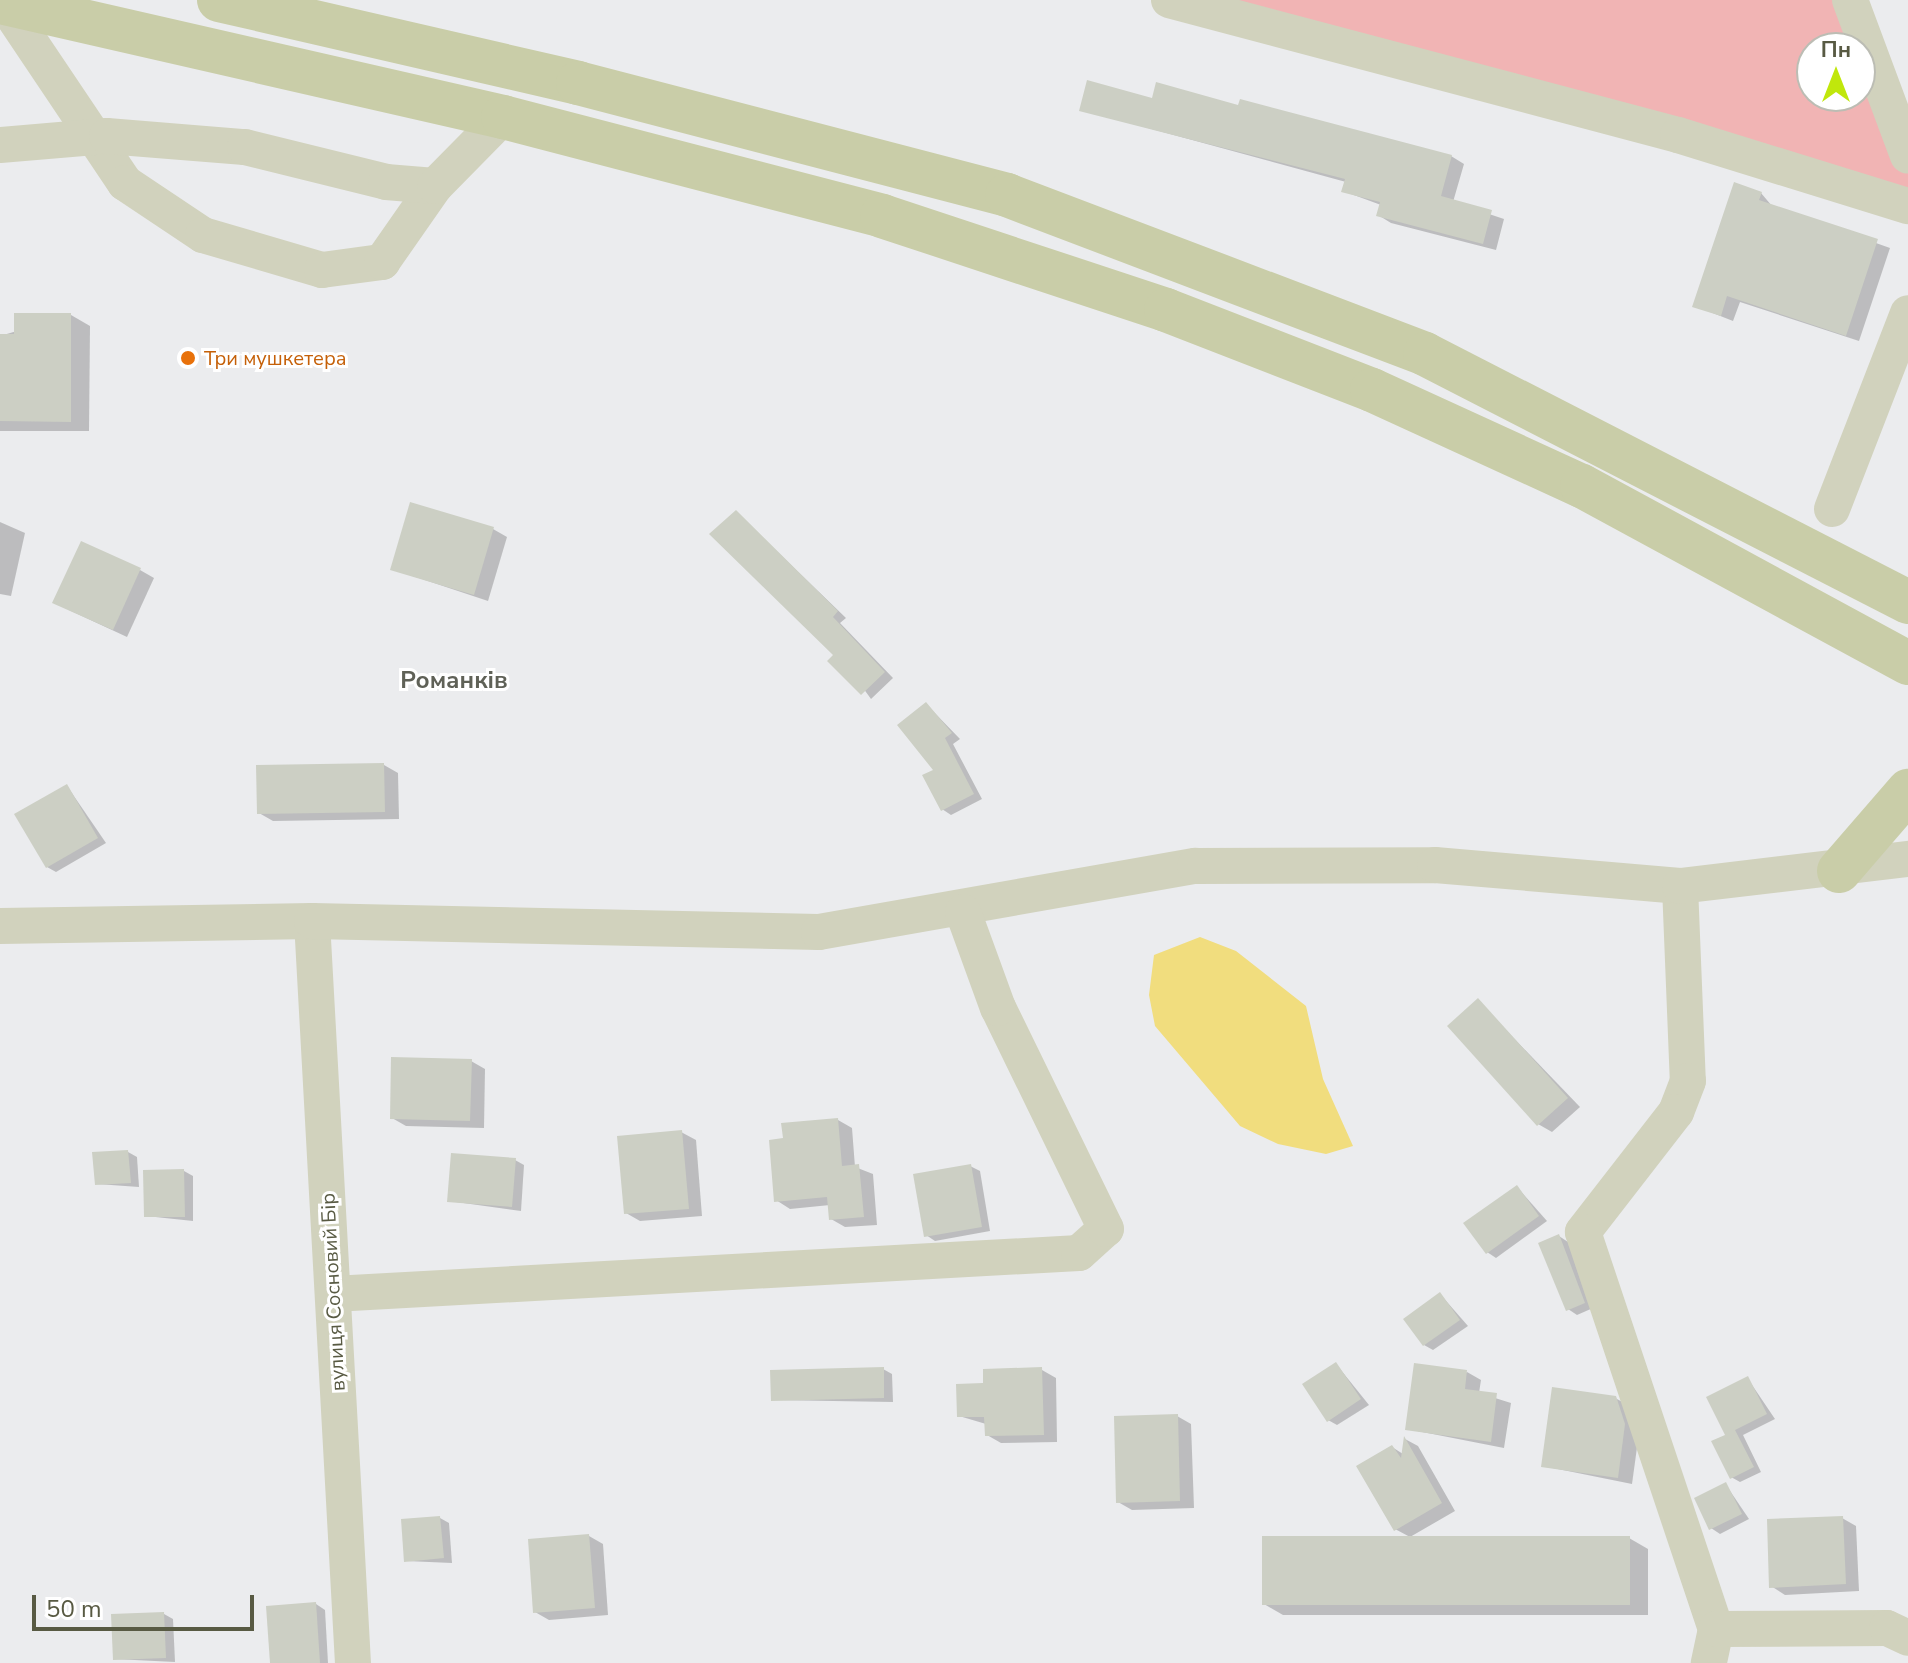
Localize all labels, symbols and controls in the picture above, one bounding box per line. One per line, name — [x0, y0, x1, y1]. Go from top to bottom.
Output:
north arrow — [1796, 32, 1876, 112]
text: Пн — [1821, 35, 1851, 65]
place label: Три мушкетера — [204, 346, 347, 370]
marker: Три мушкетера — [179, 349, 197, 367]
district label: Романків — [400, 667, 508, 695]
street label: вулиця Сосновий Бір — [316, 1192, 350, 1392]
scale bar — [36, 1579, 258, 1629]
text: 50 m — [46, 1593, 102, 1625]

